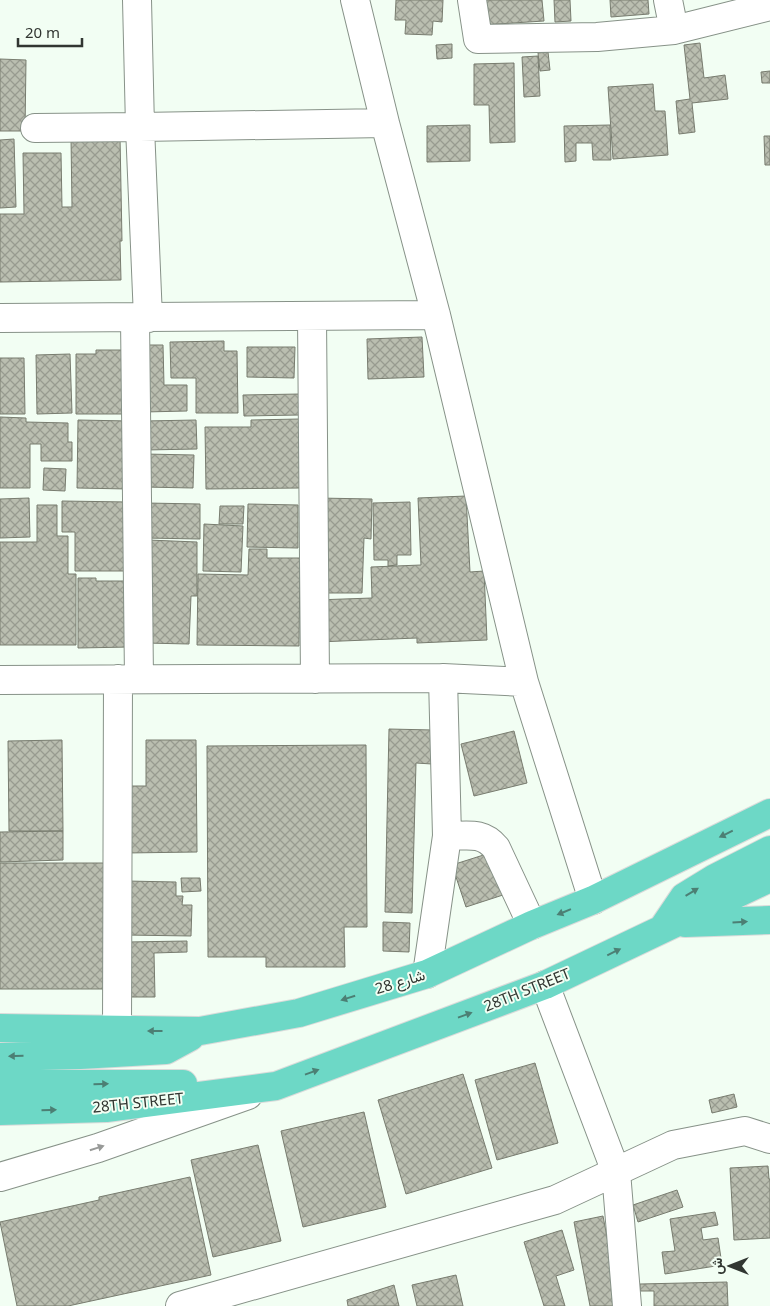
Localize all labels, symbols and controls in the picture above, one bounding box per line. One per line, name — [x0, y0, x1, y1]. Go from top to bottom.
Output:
scale bar — [18, 15, 81, 47]
text: 20 m — [25, 22, 60, 42]
one-way arrow — [719, 831, 733, 839]
one-way arrow — [686, 888, 699, 897]
one-way arrow — [556, 908, 571, 916]
one-way arrow — [733, 918, 749, 926]
one-way arrow — [607, 948, 621, 956]
street label: 28TH STREET — [480, 962, 573, 1015]
street label: شارع 28 — [372, 964, 428, 1000]
one-way arrow — [341, 994, 356, 1002]
one-way arrow — [457, 1011, 472, 1018]
one-way arrow — [147, 1027, 163, 1035]
one-way arrow — [8, 1053, 24, 1061]
one-way arrow — [305, 1068, 320, 1075]
one-way arrow — [93, 1080, 109, 1088]
street label: 28TH STREET — [91, 1087, 185, 1117]
one-way arrow — [41, 1105, 57, 1113]
one-way arrow — [90, 1144, 105, 1152]
north arrow — [705, 1241, 755, 1291]
text: ش — [707, 1257, 726, 1274]

